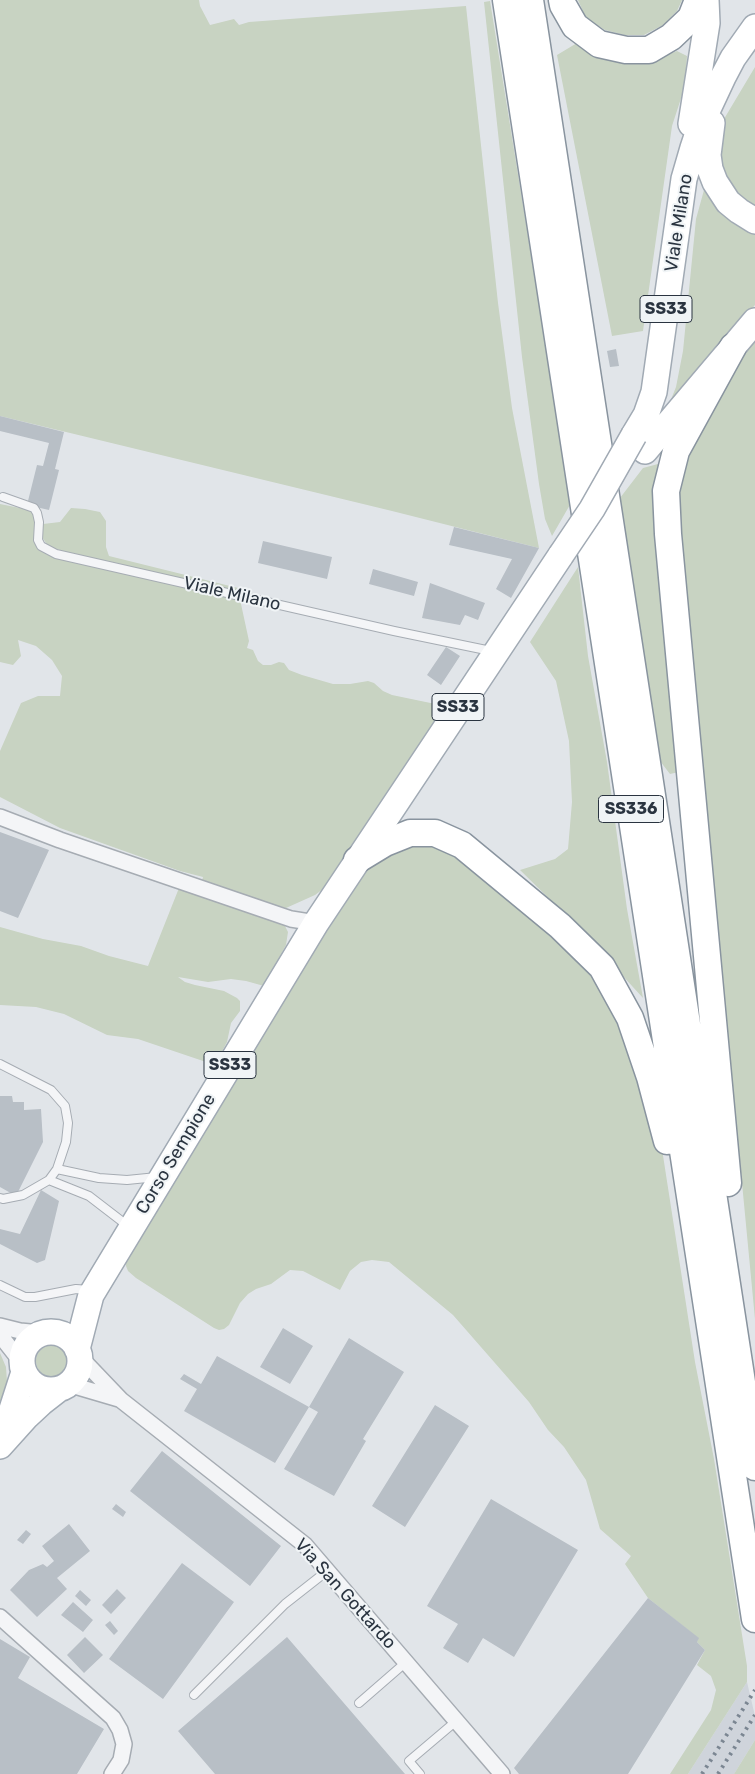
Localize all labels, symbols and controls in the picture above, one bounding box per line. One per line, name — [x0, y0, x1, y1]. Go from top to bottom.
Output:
street label: Viale Milano — [661, 172, 697, 274]
road number: SS33 — [640, 296, 692, 322]
street label: Viale Milano — [181, 572, 283, 616]
road number: SS33 — [432, 694, 484, 720]
road number: SS336 — [598, 796, 664, 822]
road number: SS33 — [204, 1052, 256, 1078]
street label: Corso Sempione — [132, 1090, 220, 1218]
street label: Via San Gottardo — [290, 1534, 400, 1654]

